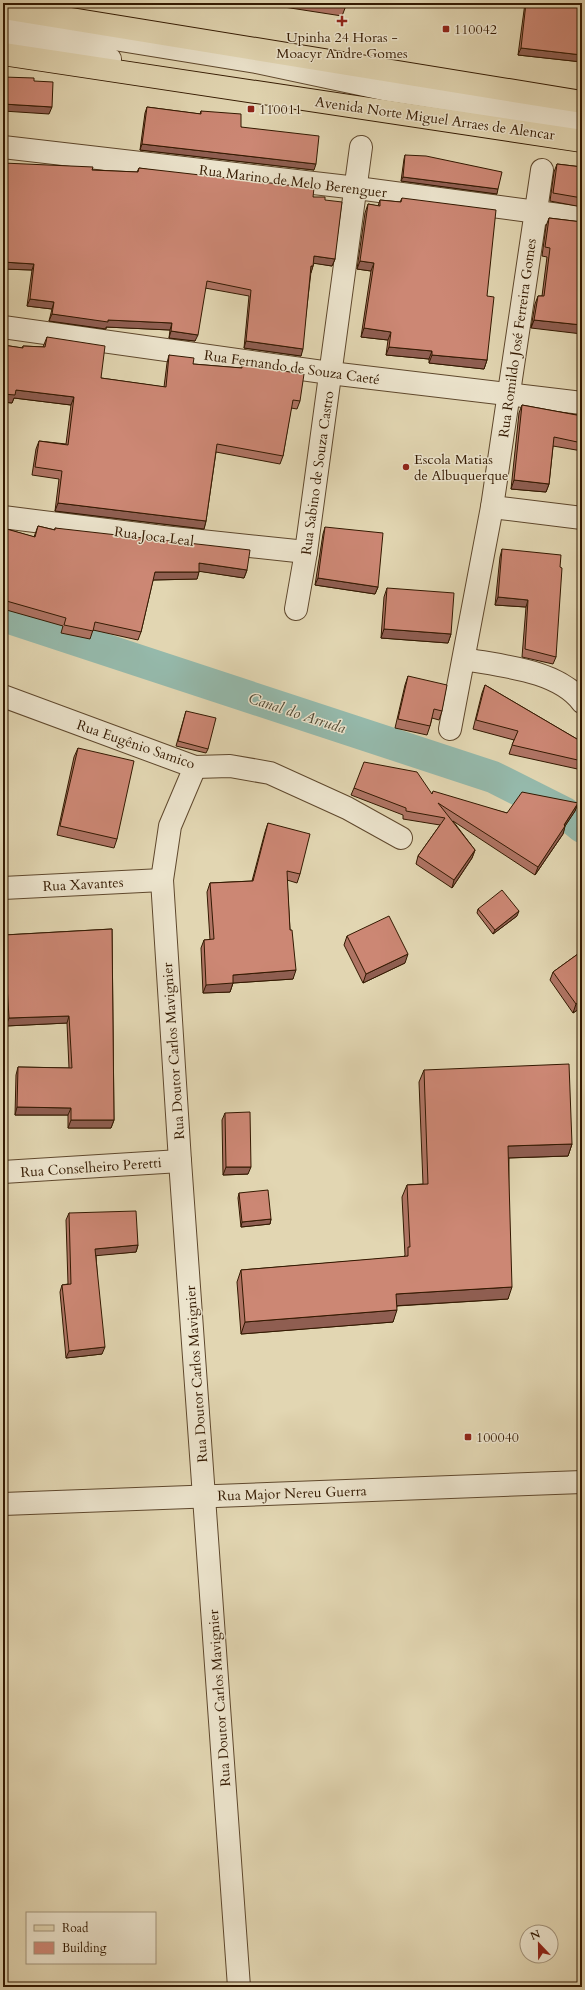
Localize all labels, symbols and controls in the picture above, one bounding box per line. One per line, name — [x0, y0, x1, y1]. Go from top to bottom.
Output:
marker: Upinha 24 Horas - Moacyr Andre Gomes — [336, 15, 348, 27]
place label: 110042 — [454, 20, 497, 39]
marker: 110042 — [441, 24, 451, 34]
place label: Upinha 24 Horas - Moacyr Andre Gomes — [276, 28, 408, 63]
street label: Avenida Norte Miguel Arraes de Alencar — [314, 92, 557, 145]
place label: 110011 — [259, 100, 302, 119]
marker: 110011 — [246, 104, 256, 114]
street label: Rua Marino de Melo Berenguer — [198, 161, 389, 203]
street label: Rua Romildo José Ferreira Gomes — [494, 237, 541, 439]
street label: Rua Fernando de Souza Caeté — [203, 346, 381, 389]
street label: Rua Sabino de Souza Castro — [297, 389, 338, 556]
place label: Escola Matias de Albuquerque — [414, 450, 508, 485]
marker: Escola Matias de Albuquerque — [401, 462, 411, 472]
street label: Rua Joca Leal — [113, 522, 195, 551]
water label: Canal do Arruda — [246, 688, 348, 738]
street label: Rua Eugênio Samico — [74, 715, 198, 774]
street label: Rua Xavantes — [42, 873, 124, 896]
street label: Rua Doutor Carlos Mavignier — [158, 961, 189, 1140]
street label: Rua Conselheiro Peretti — [20, 1153, 162, 1182]
street label: Rua Doutor Carlos Mavignier — [181, 1284, 212, 1463]
place label: 100040 — [476, 1428, 519, 1447]
marker: 100040 — [463, 1432, 473, 1442]
street label: Rua Major Nereu Guerra — [217, 1481, 367, 1506]
street label: Rua Doutor Carlos Mavignier — [204, 1608, 235, 1787]
legend — [26, 1912, 156, 1964]
text: Road — [62, 1920, 89, 1936]
north arrow — [519, 1924, 559, 1964]
text: N — [528, 1926, 543, 1944]
text: Building — [62, 1940, 107, 1956]

